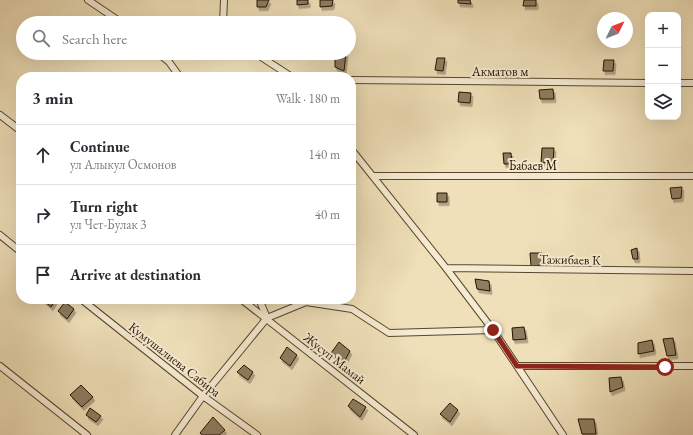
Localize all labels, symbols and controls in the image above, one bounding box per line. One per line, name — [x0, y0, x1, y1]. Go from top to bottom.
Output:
north arrow — [597, 12, 633, 48]
map controls — [645, 12, 681, 120]
button: + — [645, 12, 681, 48]
search box — [16, 16, 356, 60]
icon: search — [30, 27, 52, 49]
text: Search here — [62, 29, 127, 48]
button: − — [645, 48, 681, 84]
street label: Акматов м — [471, 63, 528, 80]
button: layers — [645, 84, 681, 120]
text: 3 min — [32, 87, 73, 109]
text: Walk · 180 m — [276, 90, 340, 107]
text: Continue — [70, 137, 130, 156]
icon: ahead — [32, 144, 54, 166]
text: 140 m — [309, 146, 340, 163]
text: ул Алыкул Осмонов — [70, 156, 176, 173]
street label: Бабаев М — [509, 157, 558, 174]
text: Turn right — [70, 197, 138, 216]
icon: right — [32, 204, 54, 226]
text: 40 m — [315, 206, 340, 223]
text: ул Чет-Булак 3 — [70, 216, 147, 233]
street label: Тажибаев К — [539, 250, 601, 269]
icon: arrive — [32, 264, 54, 286]
text: Arrive at destination — [70, 265, 201, 284]
street label: Кумушалиева Сабира — [125, 318, 225, 401]
route end — [484, 321, 502, 339]
street label: Жусуп Мамай — [299, 328, 369, 388]
route start — [656, 358, 674, 376]

